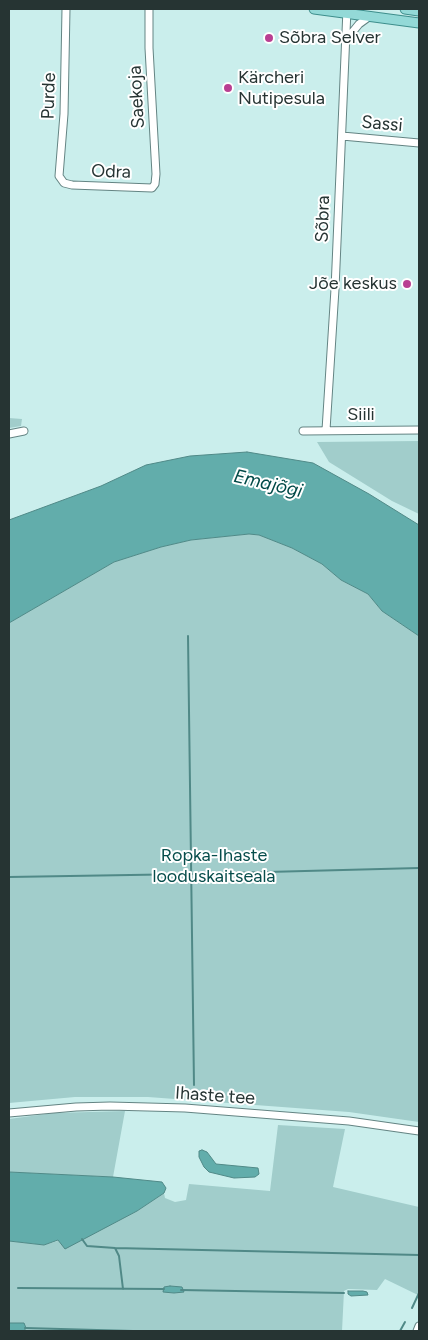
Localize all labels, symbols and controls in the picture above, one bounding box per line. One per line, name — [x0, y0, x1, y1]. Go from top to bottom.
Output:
place label: Sõbra Selver — [279, 27, 381, 49]
marker: Sõbra Selver — [263, 32, 275, 44]
street label: Saekoja — [125, 65, 149, 129]
place label: Kärcheri Nutipesula — [238, 67, 325, 110]
street label: Purde — [37, 72, 61, 120]
marker: Kärcheri Nutipesula — [222, 82, 234, 94]
street label: Sassi — [361, 111, 403, 137]
street label: Odra — [91, 161, 131, 183]
street label: Sõbra — [311, 195, 335, 243]
place label: Jõe keskus — [309, 273, 397, 295]
marker: Jõe keskus — [401, 278, 413, 290]
street label: Siili — [347, 404, 375, 426]
water label: Emajõgi — [231, 465, 305, 503]
park label: Ropka-Ihaste looduskaitseala — [152, 845, 276, 888]
street label: Ihaste tee — [174, 1082, 256, 1110]

